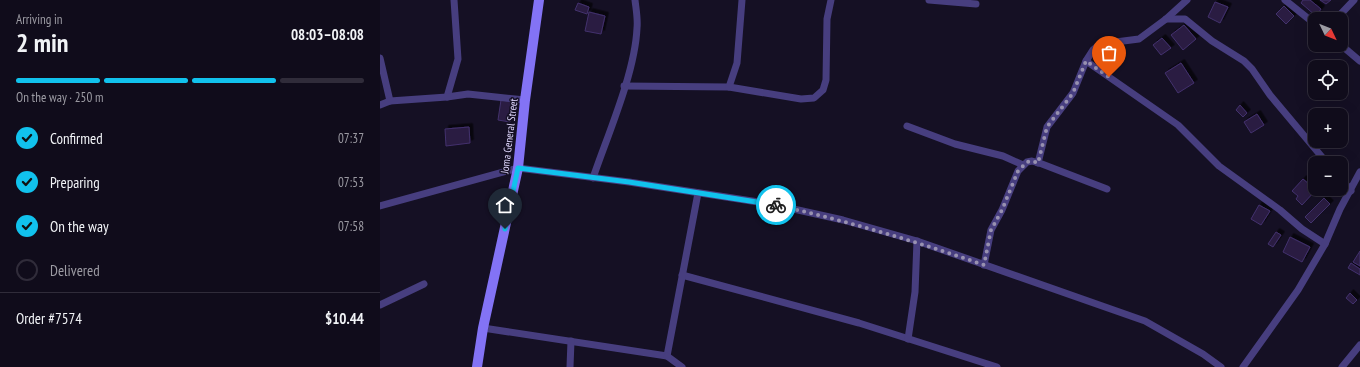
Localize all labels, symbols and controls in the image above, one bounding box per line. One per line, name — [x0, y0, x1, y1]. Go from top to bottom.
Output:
text: Arriving in — [16, 11, 63, 28]
north arrow — [1308, 12, 1348, 52]
map controls — [1308, 12, 1348, 196]
text: 08:03–08:08 — [291, 25, 364, 44]
text: 2 min — [16, 26, 69, 59]
pin — [1092, 36, 1126, 77]
icon: bag — [1098, 42, 1120, 64]
button: locate — [1308, 60, 1348, 100]
text: On the way · 250 m — [16, 89, 103, 106]
street label: Joma General Street — [497, 98, 521, 175]
button: + — [1308, 108, 1348, 148]
icon: check — [16, 127, 38, 149]
text: Confirmed — [50, 129, 103, 148]
text: 07:37 — [338, 130, 364, 147]
button: − — [1308, 156, 1348, 196]
icon: check — [16, 171, 38, 193]
text: Preparing — [50, 173, 100, 192]
text: 07:53 — [338, 174, 364, 191]
courier — [756, 185, 796, 225]
pin — [488, 188, 522, 229]
icon: home — [494, 194, 516, 216]
icon: bike — [765, 194, 787, 216]
icon: check — [16, 215, 38, 237]
text: On the way — [50, 217, 109, 236]
text: 07:58 — [338, 218, 364, 235]
text: Delivered — [50, 261, 100, 280]
text: Order #7574 — [16, 309, 82, 328]
text: $10.44 — [325, 309, 364, 328]

